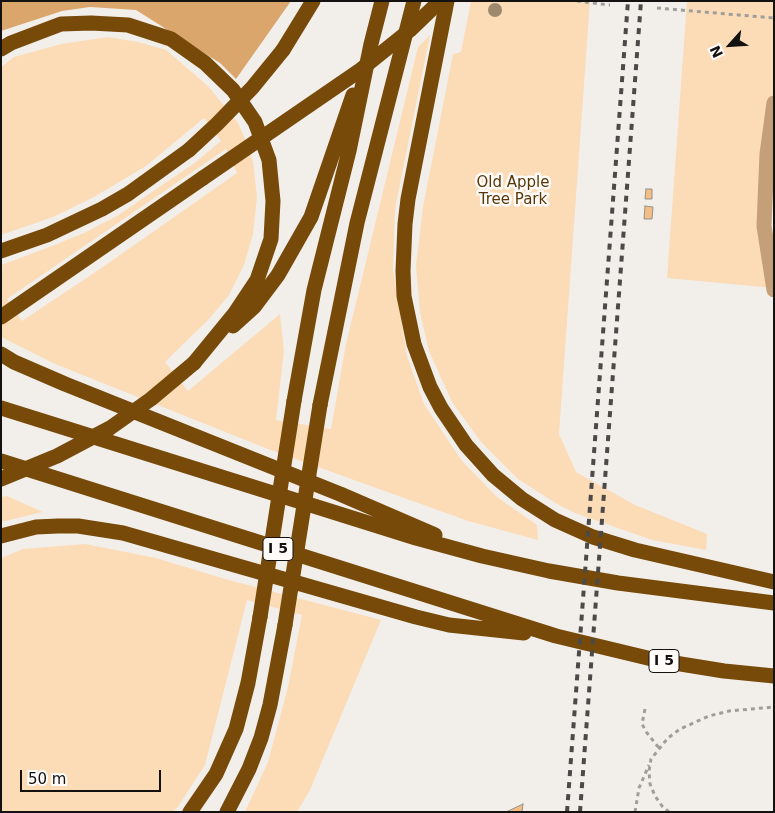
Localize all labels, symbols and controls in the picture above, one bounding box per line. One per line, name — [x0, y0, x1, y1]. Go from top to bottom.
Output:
north arrow — [705, 20, 755, 70]
text: N — [707, 43, 726, 60]
park label: Old Apple Tree Park — [477, 174, 549, 209]
road number: I 5 — [263, 538, 293, 560]
road number: I 5 — [649, 649, 679, 672]
scale bar — [22, 760, 164, 792]
text: 50 m — [28, 770, 66, 788]

